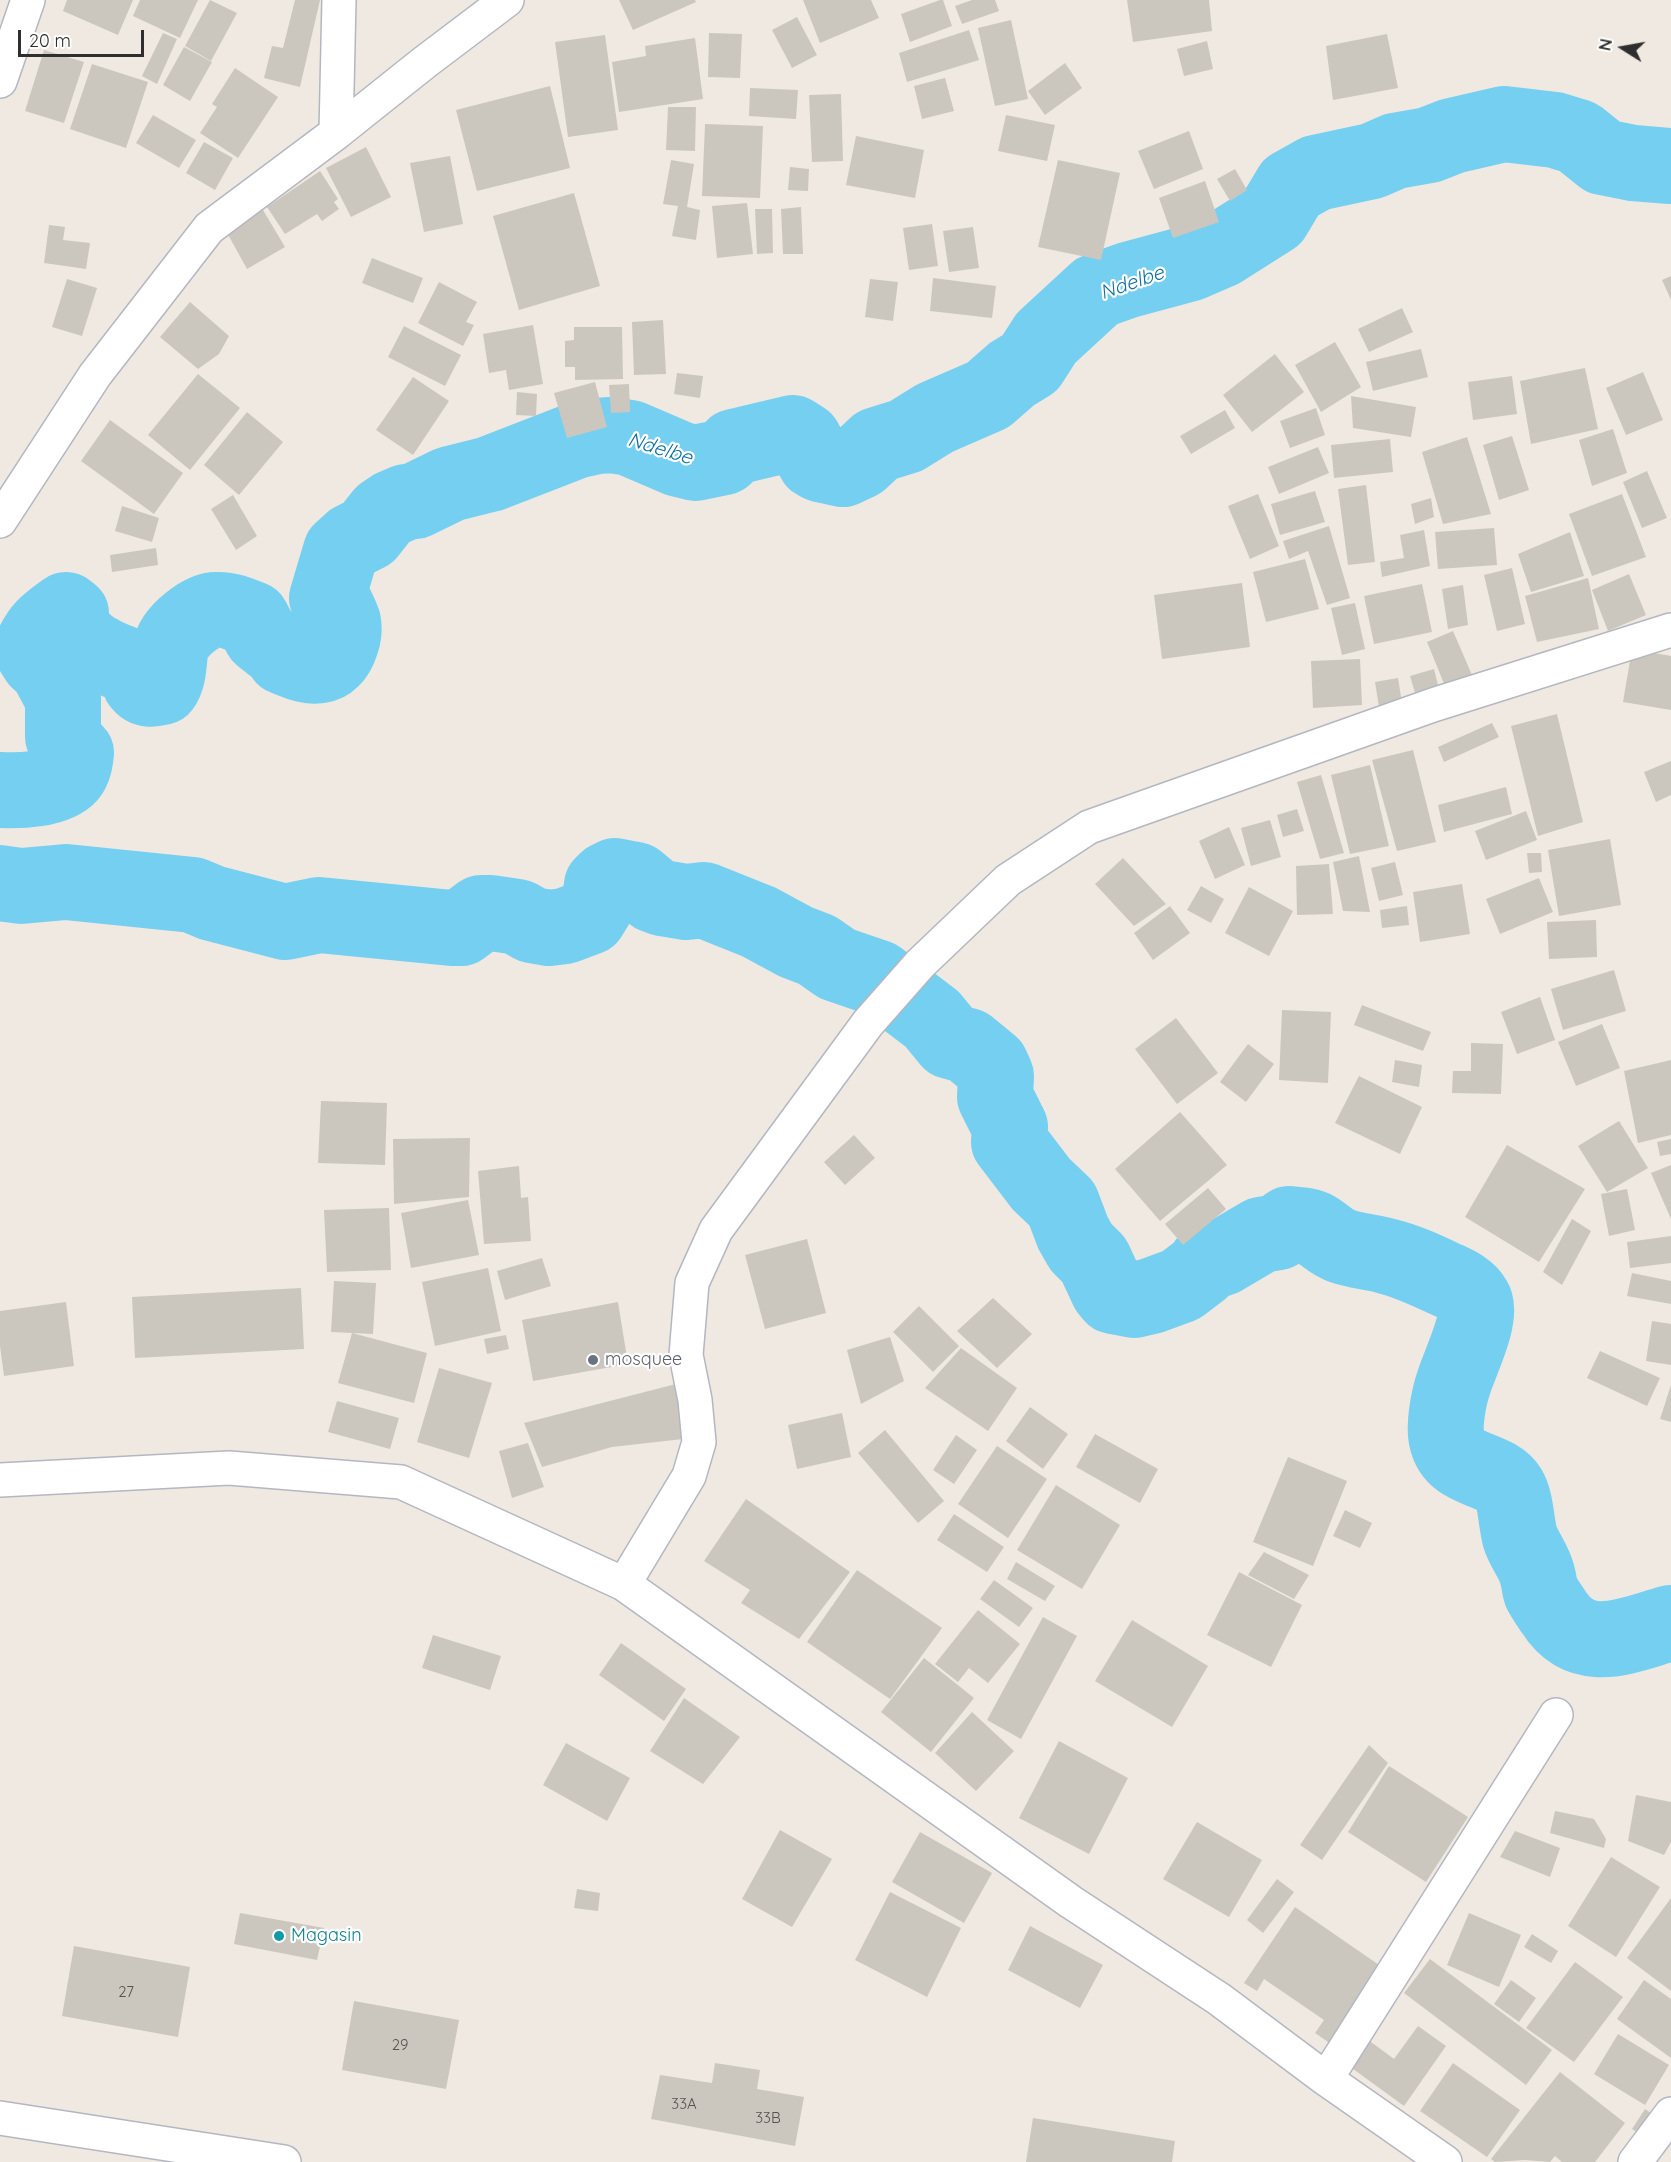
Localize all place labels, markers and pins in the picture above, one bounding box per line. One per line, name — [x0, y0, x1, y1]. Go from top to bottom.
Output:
place label: mosquee — [605, 1349, 682, 1371]
marker: mosquee — [586, 1353, 600, 1367]
place label: Magasin — [291, 1925, 362, 1947]
marker: Magasin — [272, 1929, 286, 1943]

